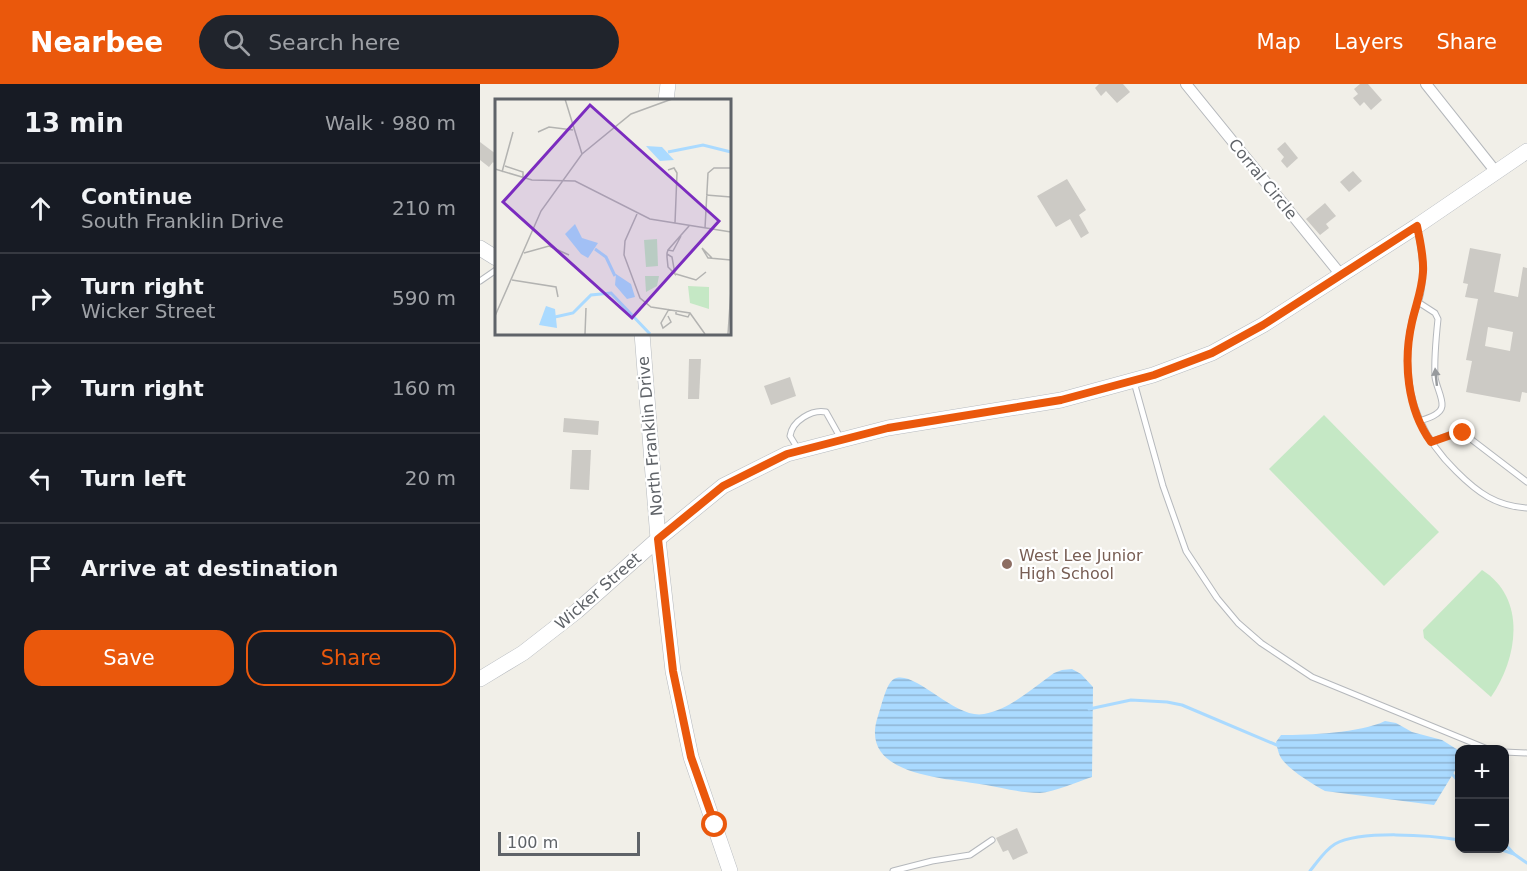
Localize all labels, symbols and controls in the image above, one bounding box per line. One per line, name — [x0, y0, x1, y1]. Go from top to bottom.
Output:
search box — [199, 15, 619, 69]
text: Nearbee — [30, 26, 163, 59]
icon: search — [220, 26, 253, 59]
text: Search here — [268, 30, 400, 55]
text: Map — [1257, 30, 1301, 54]
text: Layers — [1334, 30, 1403, 54]
text: Share — [1436, 30, 1497, 54]
inset map — [495, 99, 730, 334]
text: 13 min — [24, 108, 124, 138]
text: Walk · 980 m — [325, 111, 456, 135]
street label: Corral Circle — [1225, 135, 1301, 223]
text: Continue — [81, 184, 192, 209]
icon: ahead — [24, 192, 57, 225]
text: 210 m — [392, 196, 456, 220]
text: South Franklin Drive — [81, 209, 284, 233]
text: Turn right — [81, 274, 204, 299]
icon: right — [24, 282, 57, 315]
text: 590 m — [392, 286, 456, 310]
text: Wicker Street — [81, 299, 215, 323]
street label: North Franklin Drive — [634, 355, 666, 517]
one-way arrow — [1431, 368, 1441, 387]
icon: right — [24, 372, 57, 405]
text: Turn right — [81, 376, 204, 401]
text: 160 m — [392, 376, 456, 400]
route end — [1449, 419, 1475, 445]
icon: left — [24, 462, 57, 495]
text: Turn left — [81, 466, 186, 491]
text: 20 m — [405, 466, 456, 490]
place label: West Lee Junior High School — [1019, 546, 1143, 583]
street label: Wicker Street — [551, 549, 645, 633]
icon: arrive — [24, 552, 57, 585]
text: Arrive at destination — [81, 556, 338, 581]
marker: West Lee Junior High School — [1000, 557, 1014, 571]
button: Save — [24, 630, 234, 686]
button: Share — [246, 630, 456, 686]
map controls — [1455, 745, 1509, 853]
button: + — [1455, 745, 1509, 799]
button: − — [1455, 799, 1509, 853]
route start — [701, 811, 727, 837]
scale bar — [498, 829, 640, 856]
text: 100 m — [507, 833, 558, 852]

